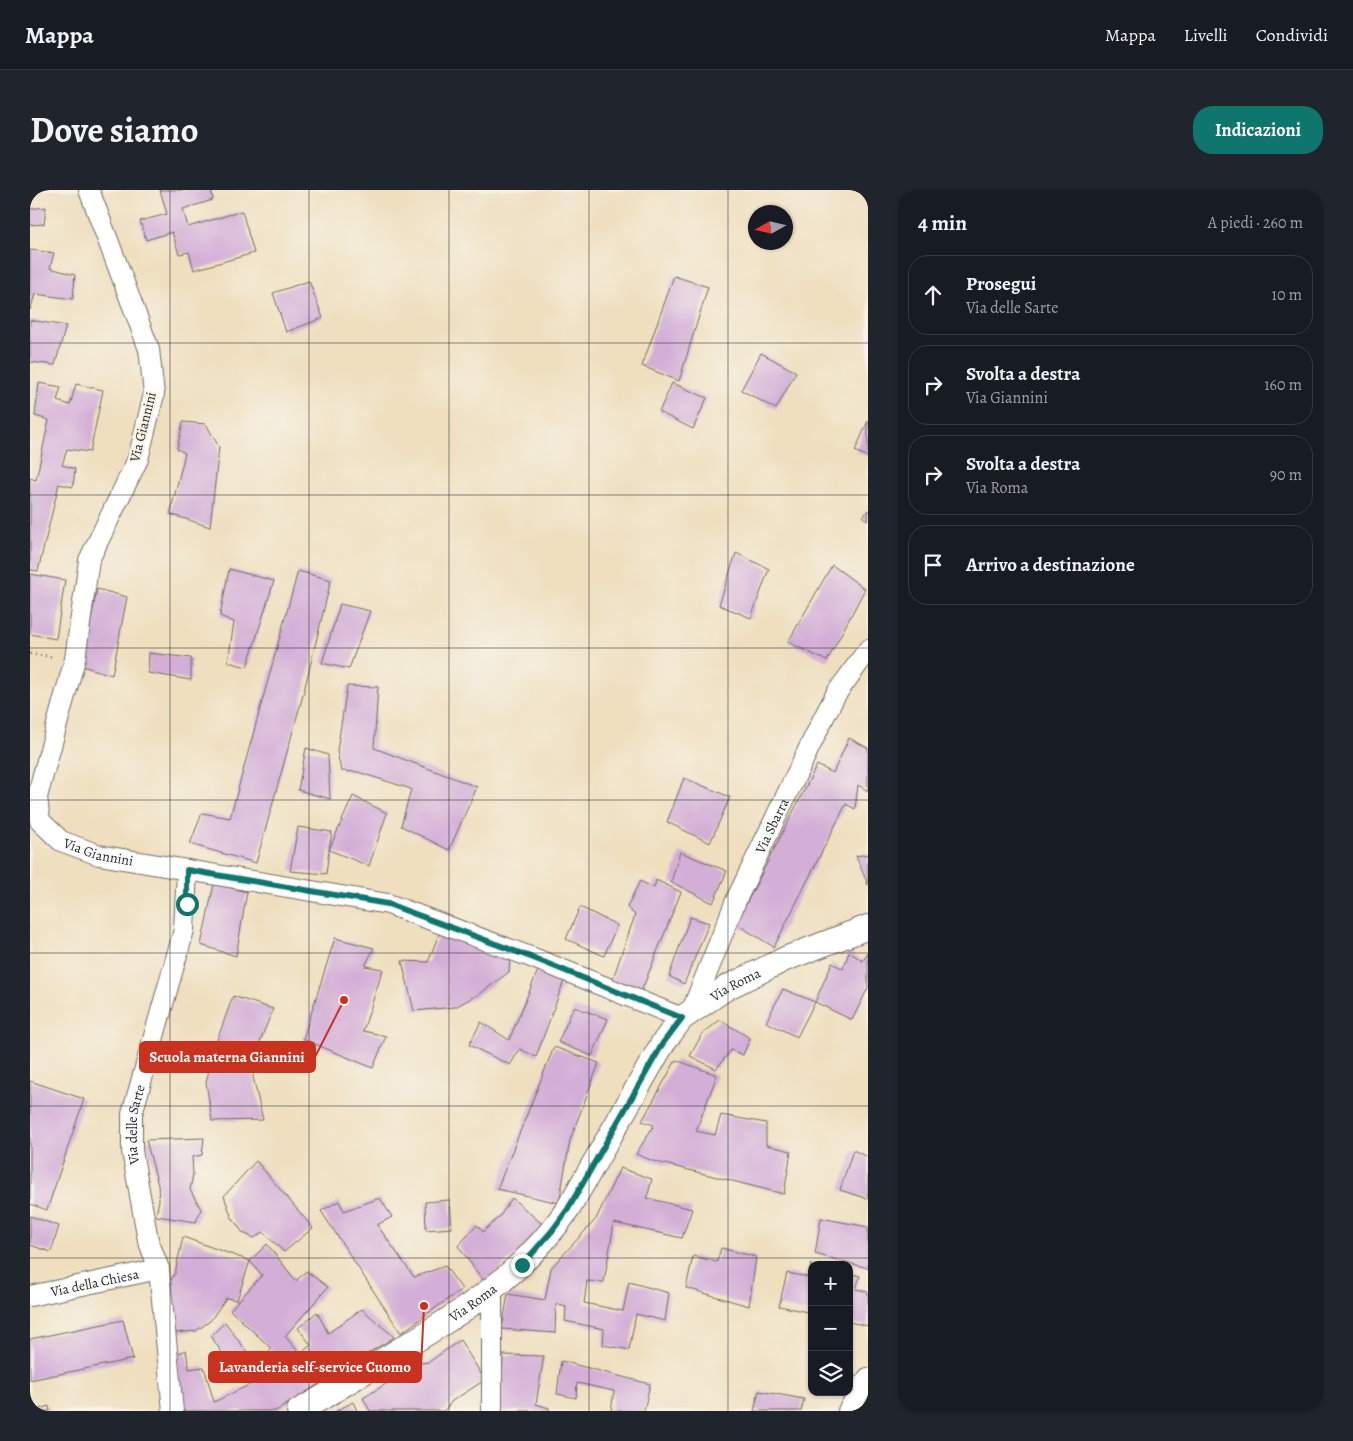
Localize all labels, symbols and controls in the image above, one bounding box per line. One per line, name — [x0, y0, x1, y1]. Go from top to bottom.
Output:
text: Mappa — [25, 19, 94, 51]
text: Mappa — [1105, 23, 1156, 47]
text: Livelli — [1184, 23, 1228, 47]
text: Condividi — [1256, 23, 1328, 47]
text: Dove siamo — [30, 106, 199, 154]
button: Indicazioni — [1193, 106, 1323, 154]
north arrow — [748, 205, 793, 250]
text: 4 min — [918, 209, 967, 237]
text: A piedi · 260 m — [1208, 212, 1303, 234]
text: Prosegui — [966, 271, 1036, 297]
icon: ahead — [919, 281, 947, 309]
text: 10 m — [1272, 284, 1302, 306]
text: Via delle Sarte — [966, 297, 1058, 319]
text: Svolta a destra — [966, 361, 1080, 387]
icon: right — [919, 371, 947, 399]
text: 160 m — [1264, 374, 1302, 396]
text: Via Giannini — [966, 387, 1048, 409]
street label: Via Giannini — [125, 390, 161, 465]
text: Svolta a destra — [966, 451, 1080, 477]
icon: right — [919, 461, 947, 489]
text: 90 m — [1270, 464, 1302, 486]
text: Via Roma — [966, 477, 1028, 499]
icon: arrive — [919, 551, 947, 579]
text: Arrivo a destinazione — [966, 552, 1135, 578]
street label: Via Sbarra — [750, 794, 793, 857]
street label: Via Giannini — [60, 833, 135, 870]
route start — [176, 893, 199, 916]
street label: Via Roma — [705, 963, 764, 1006]
callout: Scuola materna Giannini — [140, 1042, 315, 1072]
text: Scuola materna Giannini — [149, 1047, 305, 1067]
street label: Via delle Sarte — [123, 1082, 149, 1167]
route end — [511, 1254, 534, 1277]
map controls — [808, 1261, 853, 1396]
button: + — [808, 1261, 853, 1306]
street label: Via della Chiesa — [48, 1264, 141, 1301]
street label: Via Roma — [445, 1279, 501, 1327]
button: − — [808, 1306, 853, 1351]
button: layers — [808, 1351, 853, 1396]
callout: Lavanderia self-service Cuomo — [209, 1352, 421, 1382]
text: Lavanderia self-service Cuomo — [219, 1357, 411, 1377]

